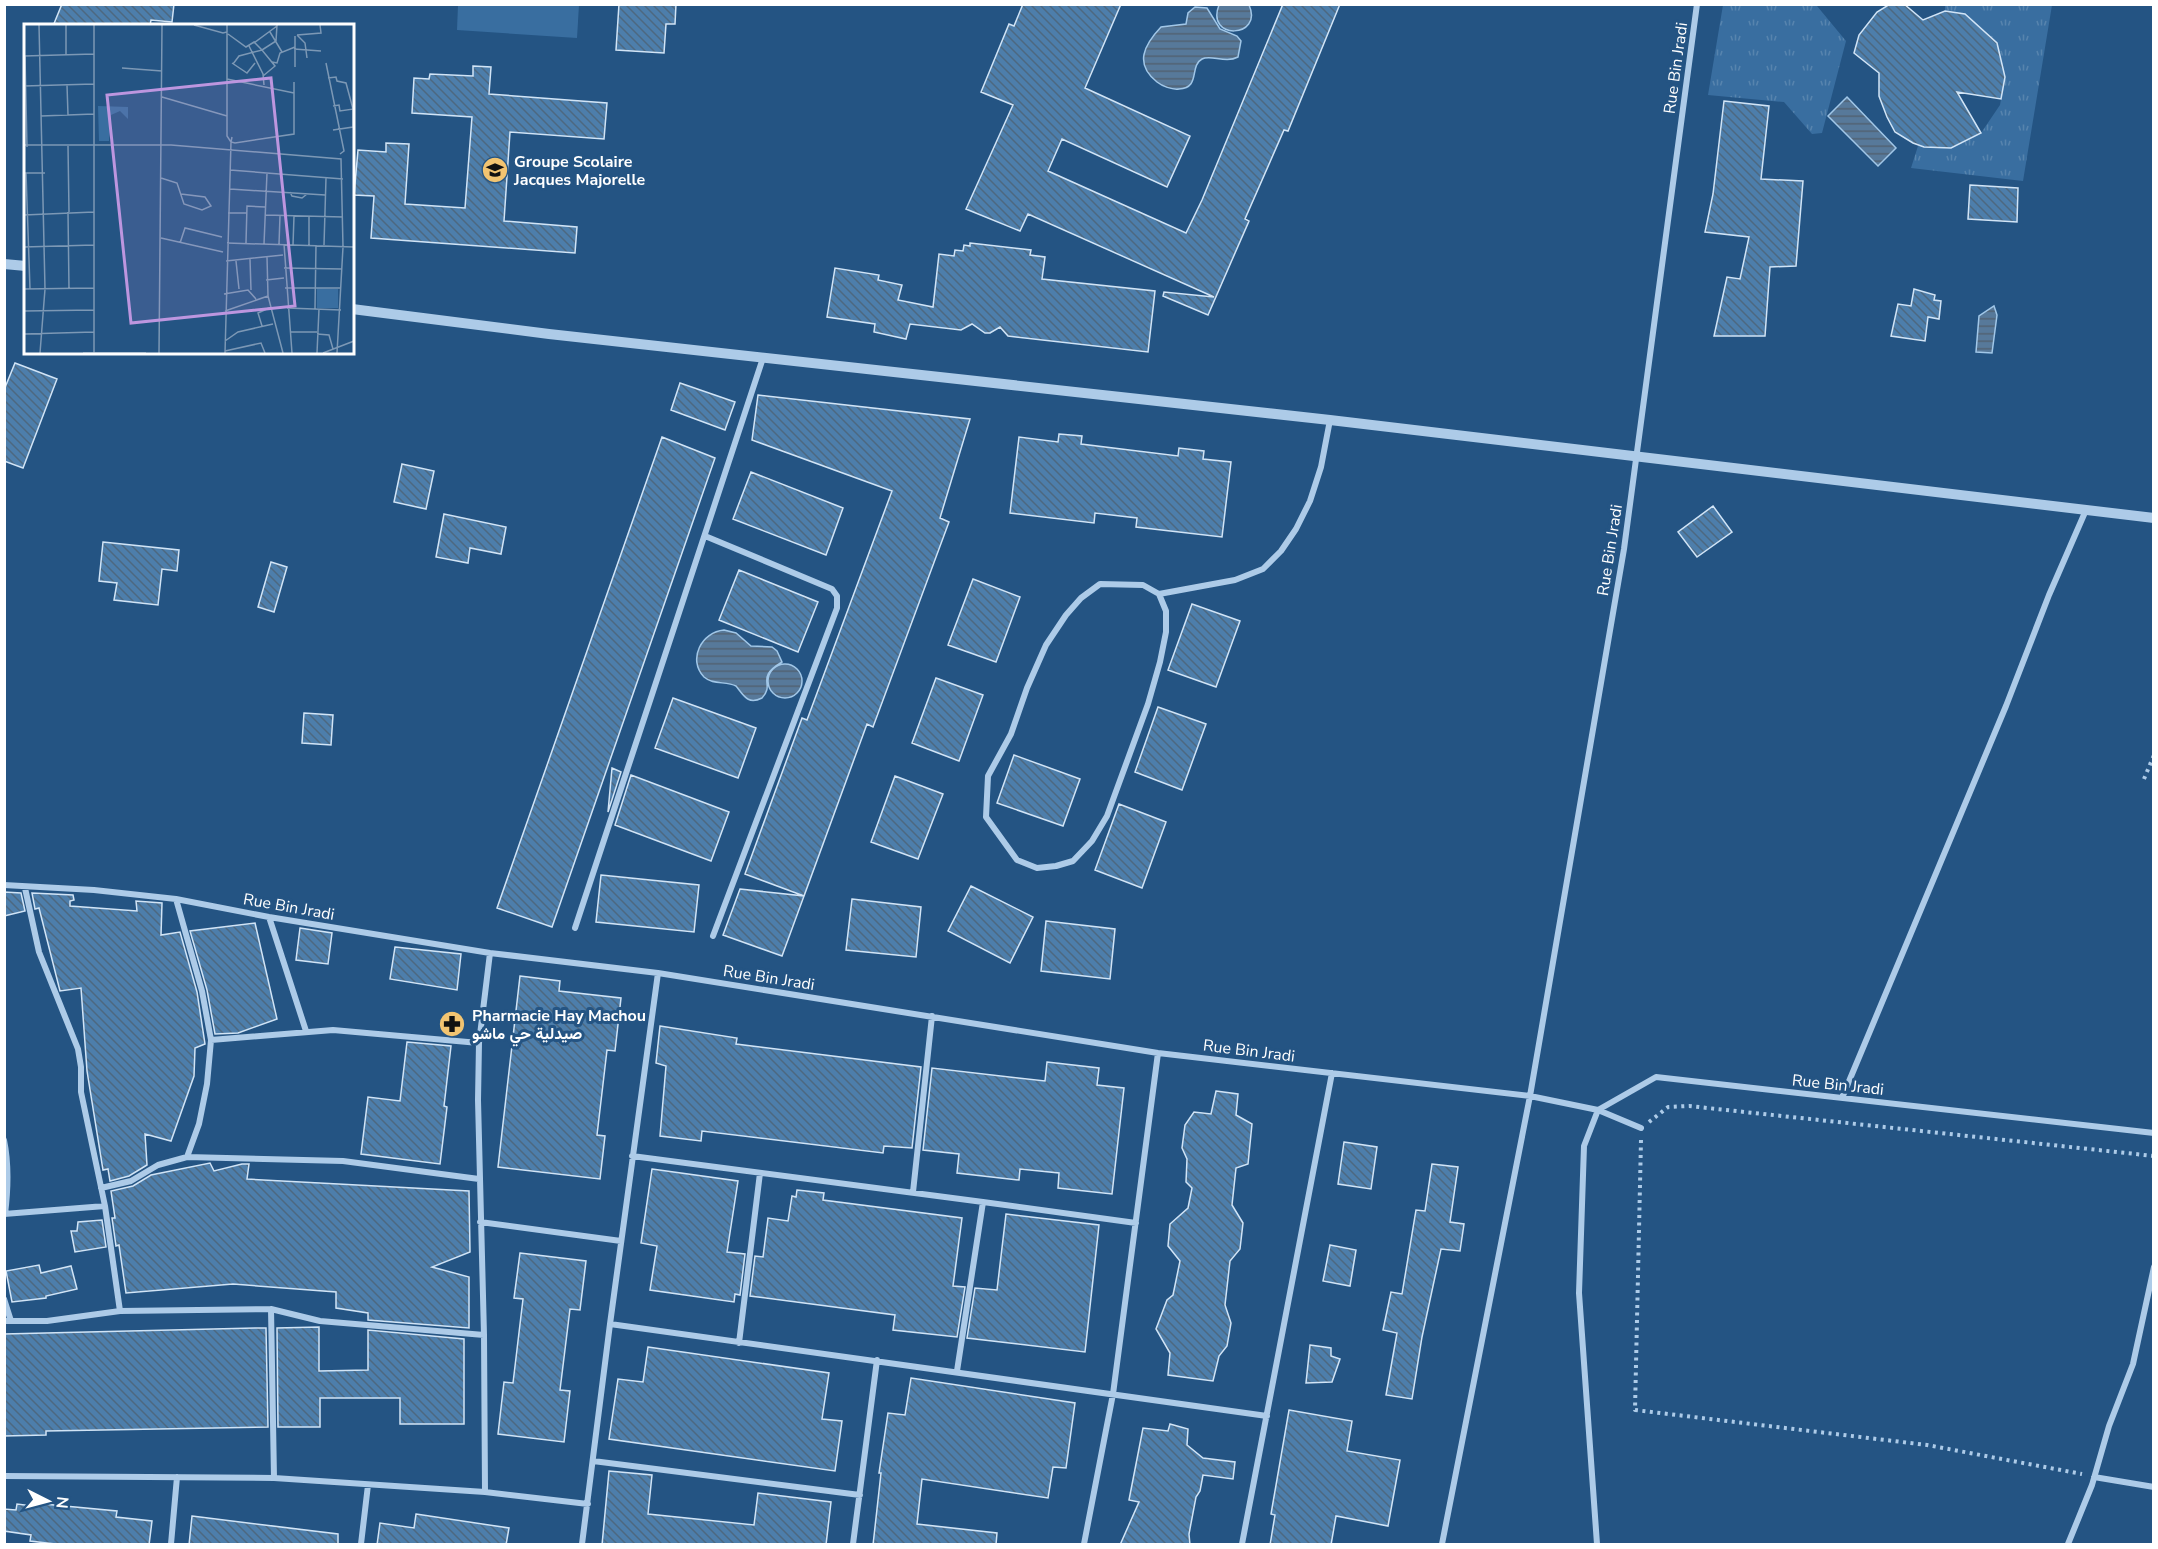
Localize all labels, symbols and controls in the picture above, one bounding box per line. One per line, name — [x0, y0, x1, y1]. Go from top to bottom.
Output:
street label: Rue Bin Jradi — [1659, 21, 1693, 115]
inset map — [24, 24, 354, 354]
place label: Groupe Scolaire Jacques Majorelle — [513, 151, 645, 191]
school or university icon: Groupe Scolaire Jacques Majorelle — [480, 155, 510, 185]
street label: Rue Bin Jradi — [1592, 503, 1628, 598]
street label: Rue Bin Jradi — [241, 888, 336, 926]
street label: Rue Bin Jradi — [721, 960, 816, 996]
place label: Pharmacie Hay Machou صيدلية حي ماشو — [472, 1005, 646, 1047]
pharmacy icon: Pharmacie Hay Machou صيدلية حي ماشو — [437, 1009, 467, 1039]
street label: Rue Bin Jradi — [1202, 1034, 1296, 1068]
street label: Rue Bin Jradi — [1791, 1069, 1885, 1101]
north arrow — [18, 1471, 78, 1531]
text: N — [50, 1495, 73, 1510]

